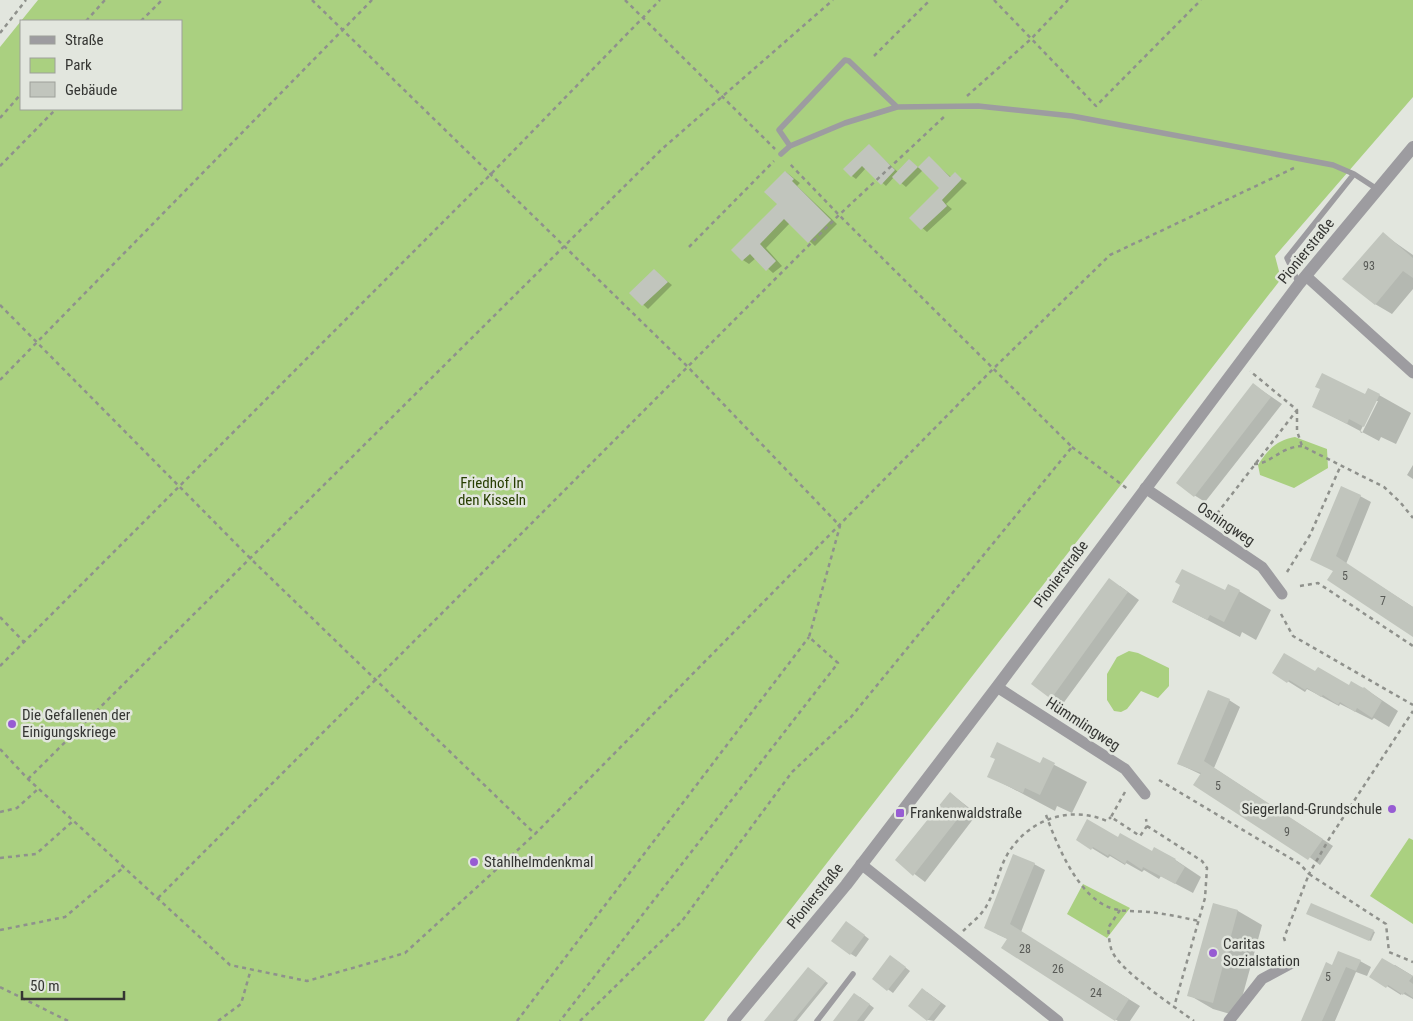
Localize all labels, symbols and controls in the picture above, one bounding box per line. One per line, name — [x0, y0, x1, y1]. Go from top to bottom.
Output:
legend — [20, 20, 182, 110]
text: Straße — [65, 31, 104, 49]
text: Park — [65, 56, 92, 74]
text: Gebäude — [65, 81, 117, 99]
street label: Pionierstraße — [1274, 215, 1338, 287]
house number: 93 — [1363, 259, 1375, 273]
park label: Friedhof In den Kisseln — [458, 474, 526, 509]
street label: Osningweg — [1194, 498, 1258, 550]
street label: Pionierstraße — [1030, 537, 1092, 611]
house number: 5 — [1342, 569, 1348, 583]
house number: 7 — [1380, 594, 1386, 608]
street label: Hümmlingweg — [1043, 693, 1123, 755]
place label: Die Gefallenen der Einigungskriege — [22, 706, 131, 741]
marker: Die Gefallenen der Einigungskriege — [6, 718, 18, 730]
house number: 5 — [1215, 779, 1221, 793]
place label: Siegerland-Grundschule — [1242, 800, 1382, 818]
marker: Siegerland-Grundschule — [1386, 803, 1398, 815]
place label: Frankenwaldstraße — [910, 804, 1022, 822]
marker: Frankenwaldstraße — [894, 807, 906, 819]
house number: 9 — [1284, 825, 1290, 839]
place label: Stahlhelmdenkmal — [484, 853, 594, 871]
marker: Stahlhelmdenkmal — [468, 856, 480, 868]
street label: Pionierstraße — [783, 860, 847, 932]
place label: Caritas Sozialstation — [1223, 935, 1300, 970]
house number: 28 — [1019, 942, 1031, 956]
marker: Caritas Sozialstation — [1207, 947, 1219, 959]
house number: 26 — [1052, 962, 1064, 976]
scale bar — [22, 968, 125, 1000]
house number: 5 — [1325, 970, 1331, 984]
text: 50 m — [30, 977, 60, 995]
house number: 24 — [1090, 986, 1102, 1000]

